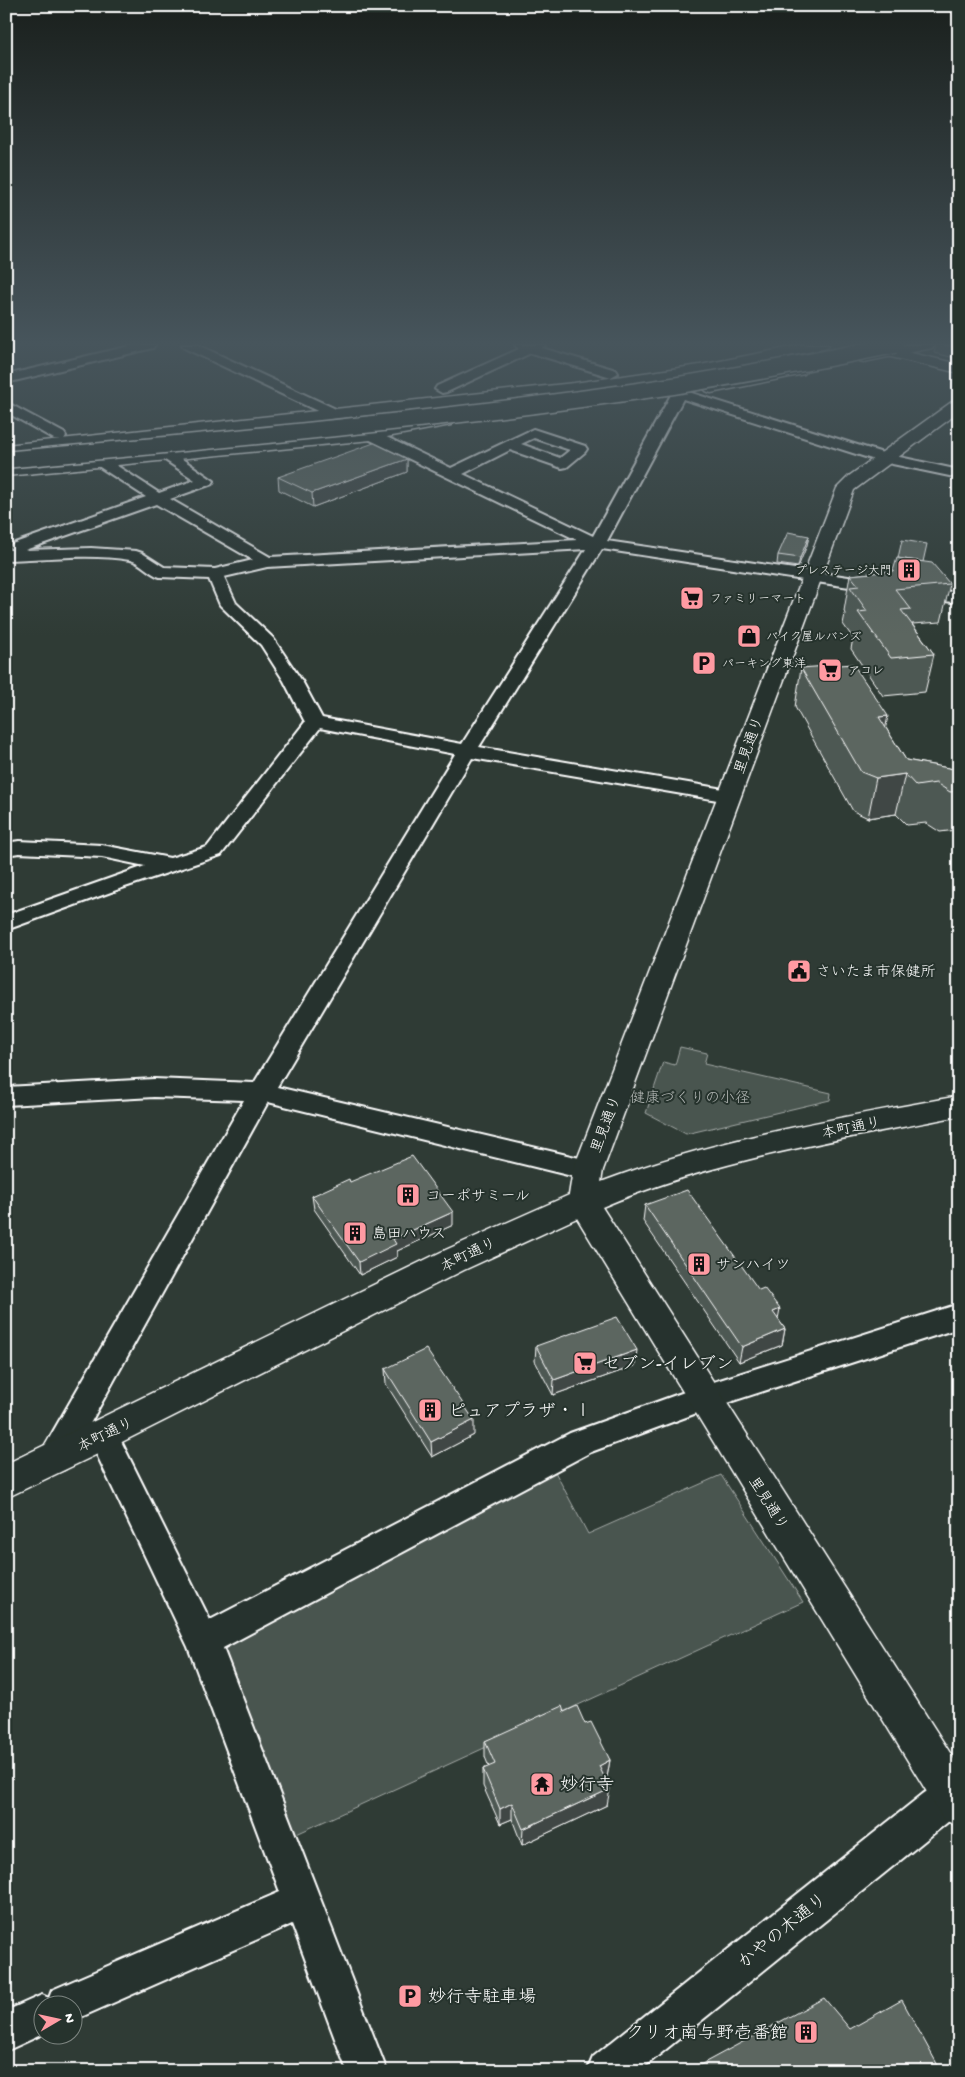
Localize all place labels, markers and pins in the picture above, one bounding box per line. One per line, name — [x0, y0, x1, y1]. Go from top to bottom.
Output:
building icon: プレステージ大門 — [896, 557, 922, 583]
place label: プレステージ大門 — [795, 564, 892, 579]
supermarket icon: ファミリーマート — [679, 585, 705, 611]
place label: ファミリーマート — [710, 593, 806, 607]
shop icon: バイク屋ルバンズ — [736, 623, 762, 649]
place label: バイク屋ルバンズ — [766, 630, 862, 645]
parking icon: パーキング東洋 — [691, 650, 717, 676]
place label: パーキング東洋 — [722, 657, 806, 672]
supermarket icon: アコレ — [817, 657, 843, 683]
place label: アコレ — [848, 665, 884, 679]
public building icon: さいたま市保健所 — [786, 958, 812, 984]
place label: さいたま市保健所 — [816, 964, 935, 982]
building icon: コーポサミール — [395, 1182, 421, 1208]
place label: コーポサミール — [426, 1188, 530, 1206]
building icon: 島田ハウス — [342, 1220, 368, 1246]
place label: 島田ハウス — [372, 1225, 446, 1244]
building icon: サンハイツ — [686, 1251, 712, 1277]
place label: サンハイツ — [716, 1257, 790, 1275]
supermarket icon: セブン-イレブン — [572, 1350, 598, 1376]
place label: セブン-イレブン — [602, 1354, 734, 1376]
building icon: ピュアプラザ・Ⅰ — [417, 1397, 443, 1423]
place label: ピュアプラザ・Ⅰ — [448, 1401, 592, 1423]
temple icon: 妙行寺 — [529, 1771, 555, 1797]
place label: 妙行寺 — [560, 1775, 614, 1797]
parking icon: 妙行寺駐車場 — [397, 1983, 423, 2009]
place label: 妙行寺駐車場 — [428, 1987, 536, 2009]
building icon: クリオ南与野壱番館 — [793, 2019, 819, 2045]
place label: クリオ南与野壱番館 — [626, 2023, 788, 2045]

